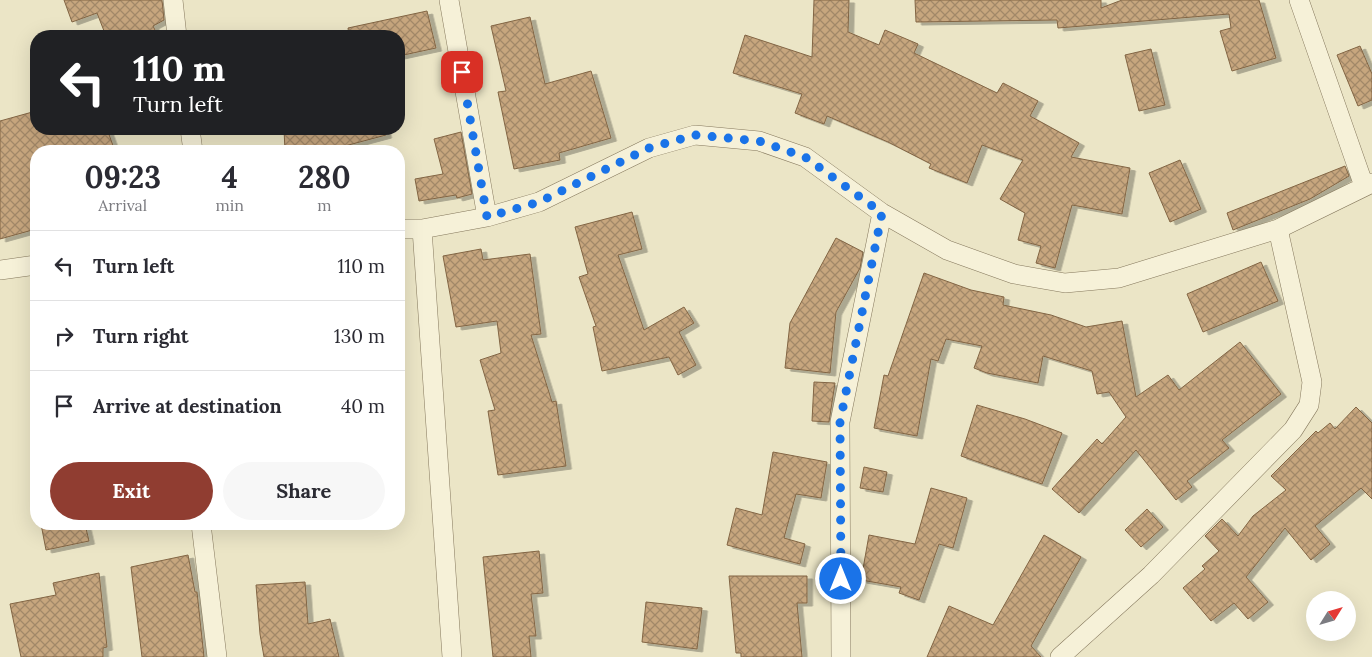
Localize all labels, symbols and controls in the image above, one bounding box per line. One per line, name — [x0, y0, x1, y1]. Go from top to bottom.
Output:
text: 110 m — [133, 46, 225, 91]
icon: left — [50, 50, 115, 115]
pin — [441, 51, 483, 93]
icon: arrive — [448, 58, 476, 86]
text: Turn left — [133, 90, 223, 118]
text: 09:23 — [84, 158, 161, 196]
text: 4 — [221, 158, 238, 196]
text: 280 — [298, 158, 351, 196]
text: Arrival — [98, 195, 147, 215]
text: min — [215, 195, 244, 215]
text: m — [317, 195, 332, 215]
icon: left — [50, 252, 78, 280]
text: Turn left — [93, 254, 174, 278]
text: 110 m — [337, 254, 385, 278]
icon: right — [50, 322, 78, 350]
text: Turn right — [93, 324, 189, 348]
text: 130 m — [334, 324, 385, 348]
icon: arrive — [50, 392, 78, 420]
text: Arrive at destination — [93, 394, 282, 418]
text: 40 m — [341, 394, 385, 418]
button: Exit — [50, 462, 213, 520]
button: Share — [223, 462, 385, 520]
position arrow — [814, 552, 866, 604]
north arrow — [1306, 591, 1356, 641]
map controls — [1306, 591, 1356, 641]

